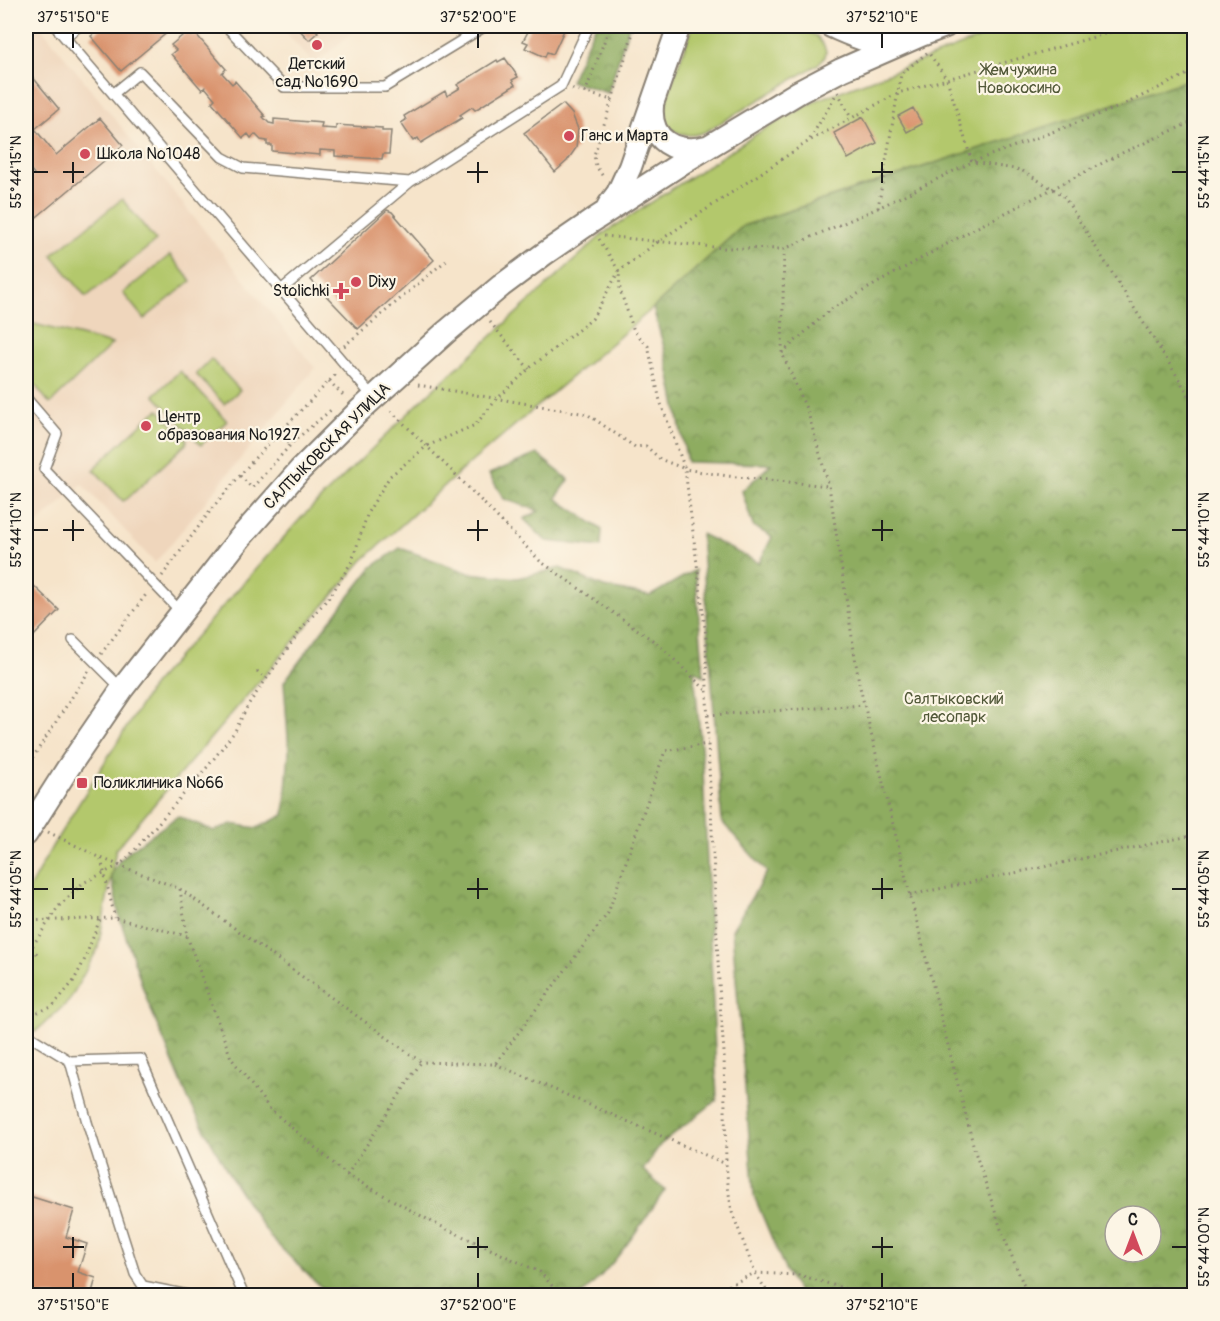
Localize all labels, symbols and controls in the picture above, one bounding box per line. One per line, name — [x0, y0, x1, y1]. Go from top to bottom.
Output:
text: 37°51'50"E — [37, 8, 109, 27]
text: 37°52'00"E — [440, 8, 517, 27]
text: 37°52'10"E — [846, 8, 918, 27]
marker: Детский сад №1690 — [310, 38, 324, 52]
place label: Детский сад №1690 — [276, 54, 358, 92]
park label: Жемчужина Новокосино — [977, 60, 1061, 98]
place label: Ганс и Марта — [581, 126, 668, 146]
marker: Ганс и Марта — [562, 129, 576, 143]
text: 55°44'15"N — [7, 135, 26, 209]
text: 55°44'15"N — [1195, 135, 1214, 209]
place label: Школа №1048 — [97, 144, 200, 164]
marker: Школа №1048 — [78, 147, 92, 161]
place label: Dixy — [368, 272, 396, 292]
marker: Dixy — [349, 275, 363, 289]
place label: Stolichki — [273, 281, 329, 301]
marker: Stolichki — [334, 284, 348, 298]
street label: САЛТЫКОВСКАЯ УЛИЦА — [259, 378, 395, 514]
place label: Центр образования №1927 — [158, 407, 300, 445]
marker: Центр образования №1927 — [139, 419, 153, 433]
text: 55°44'10"N — [7, 492, 26, 568]
text: 55°44'10"N — [1195, 492, 1214, 568]
park label: Салтыковский лесопарк — [904, 689, 1004, 727]
place label: Поликлиника №66 — [94, 773, 224, 793]
marker: Поликлиника №66 — [75, 776, 89, 790]
text: 55°44'05"N — [7, 850, 26, 928]
text: 55°44'05"N — [1195, 850, 1214, 928]
north arrow — [1103, 1204, 1163, 1264]
text: 55°44'00"N — [1195, 1207, 1214, 1287]
text: С — [1128, 1210, 1138, 1230]
text: 37°51'50"E — [37, 1296, 109, 1315]
text: 37°52'00"E — [440, 1296, 517, 1315]
text: 37°52'10"E — [846, 1296, 918, 1315]

